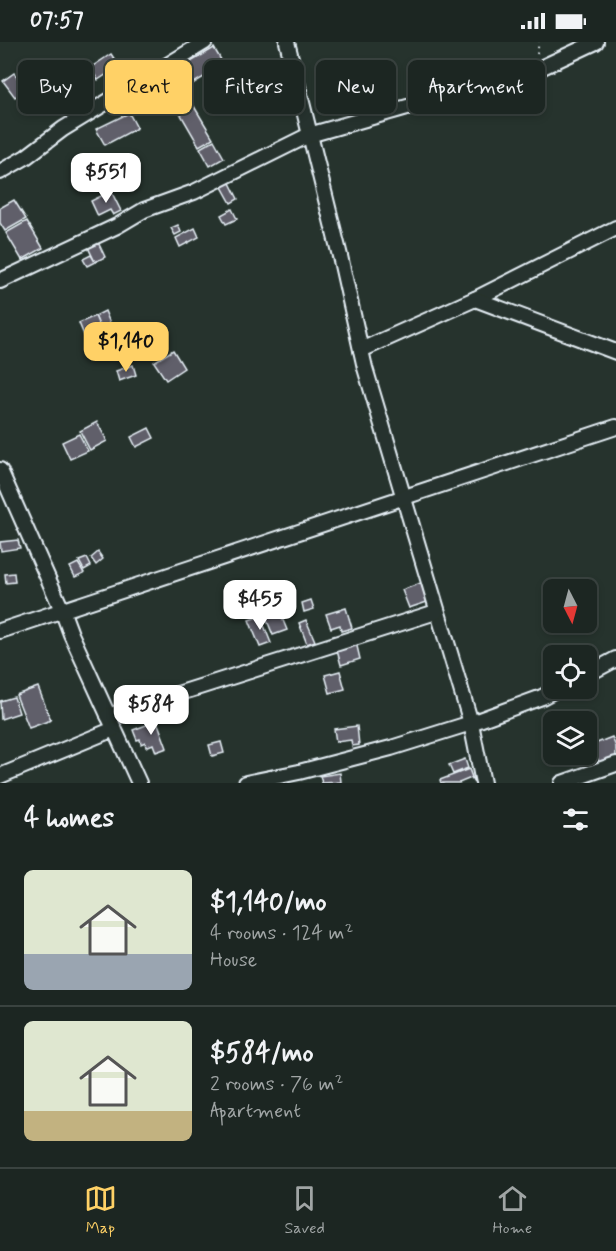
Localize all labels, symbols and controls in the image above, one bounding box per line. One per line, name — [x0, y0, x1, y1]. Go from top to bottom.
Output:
text: 07:57 — [30, 7, 84, 35]
chip: Buy — [18, 60, 93, 114]
chip: Rent — [105, 60, 192, 114]
chip: Filters — [204, 60, 304, 114]
chip: New — [316, 60, 396, 114]
chip: Apartment — [408, 60, 545, 114]
pin: $551 — [70, 153, 142, 204]
text: $551 — [85, 159, 127, 186]
pin: $1,140 — [77, 322, 175, 373]
text: $1,140 — [98, 328, 154, 355]
north arrow — [543, 579, 597, 633]
map controls — [543, 579, 597, 765]
pin: $455 — [224, 580, 296, 631]
text: $455 — [237, 586, 283, 613]
button: locate — [543, 645, 597, 699]
pin: $584 — [115, 685, 187, 736]
text: $584 — [128, 691, 174, 718]
button: layers — [543, 711, 597, 765]
text: 4 homes — [24, 802, 114, 836]
icon: filters — [559, 803, 592, 836]
text: $1,140/mo — [210, 886, 327, 920]
icon: home — [72, 894, 144, 966]
text: 4 rooms · 124 m² — [210, 920, 353, 947]
text: House — [210, 947, 257, 974]
text: $584/mo — [210, 1037, 314, 1071]
icon: home — [72, 1045, 144, 1117]
text: 2 rooms · 76 m² — [210, 1071, 343, 1098]
text: Apartment — [210, 1098, 301, 1125]
tab: Map — [84, 1182, 117, 1239]
tab: Saved — [284, 1182, 325, 1239]
tab: Home — [492, 1182, 532, 1239]

